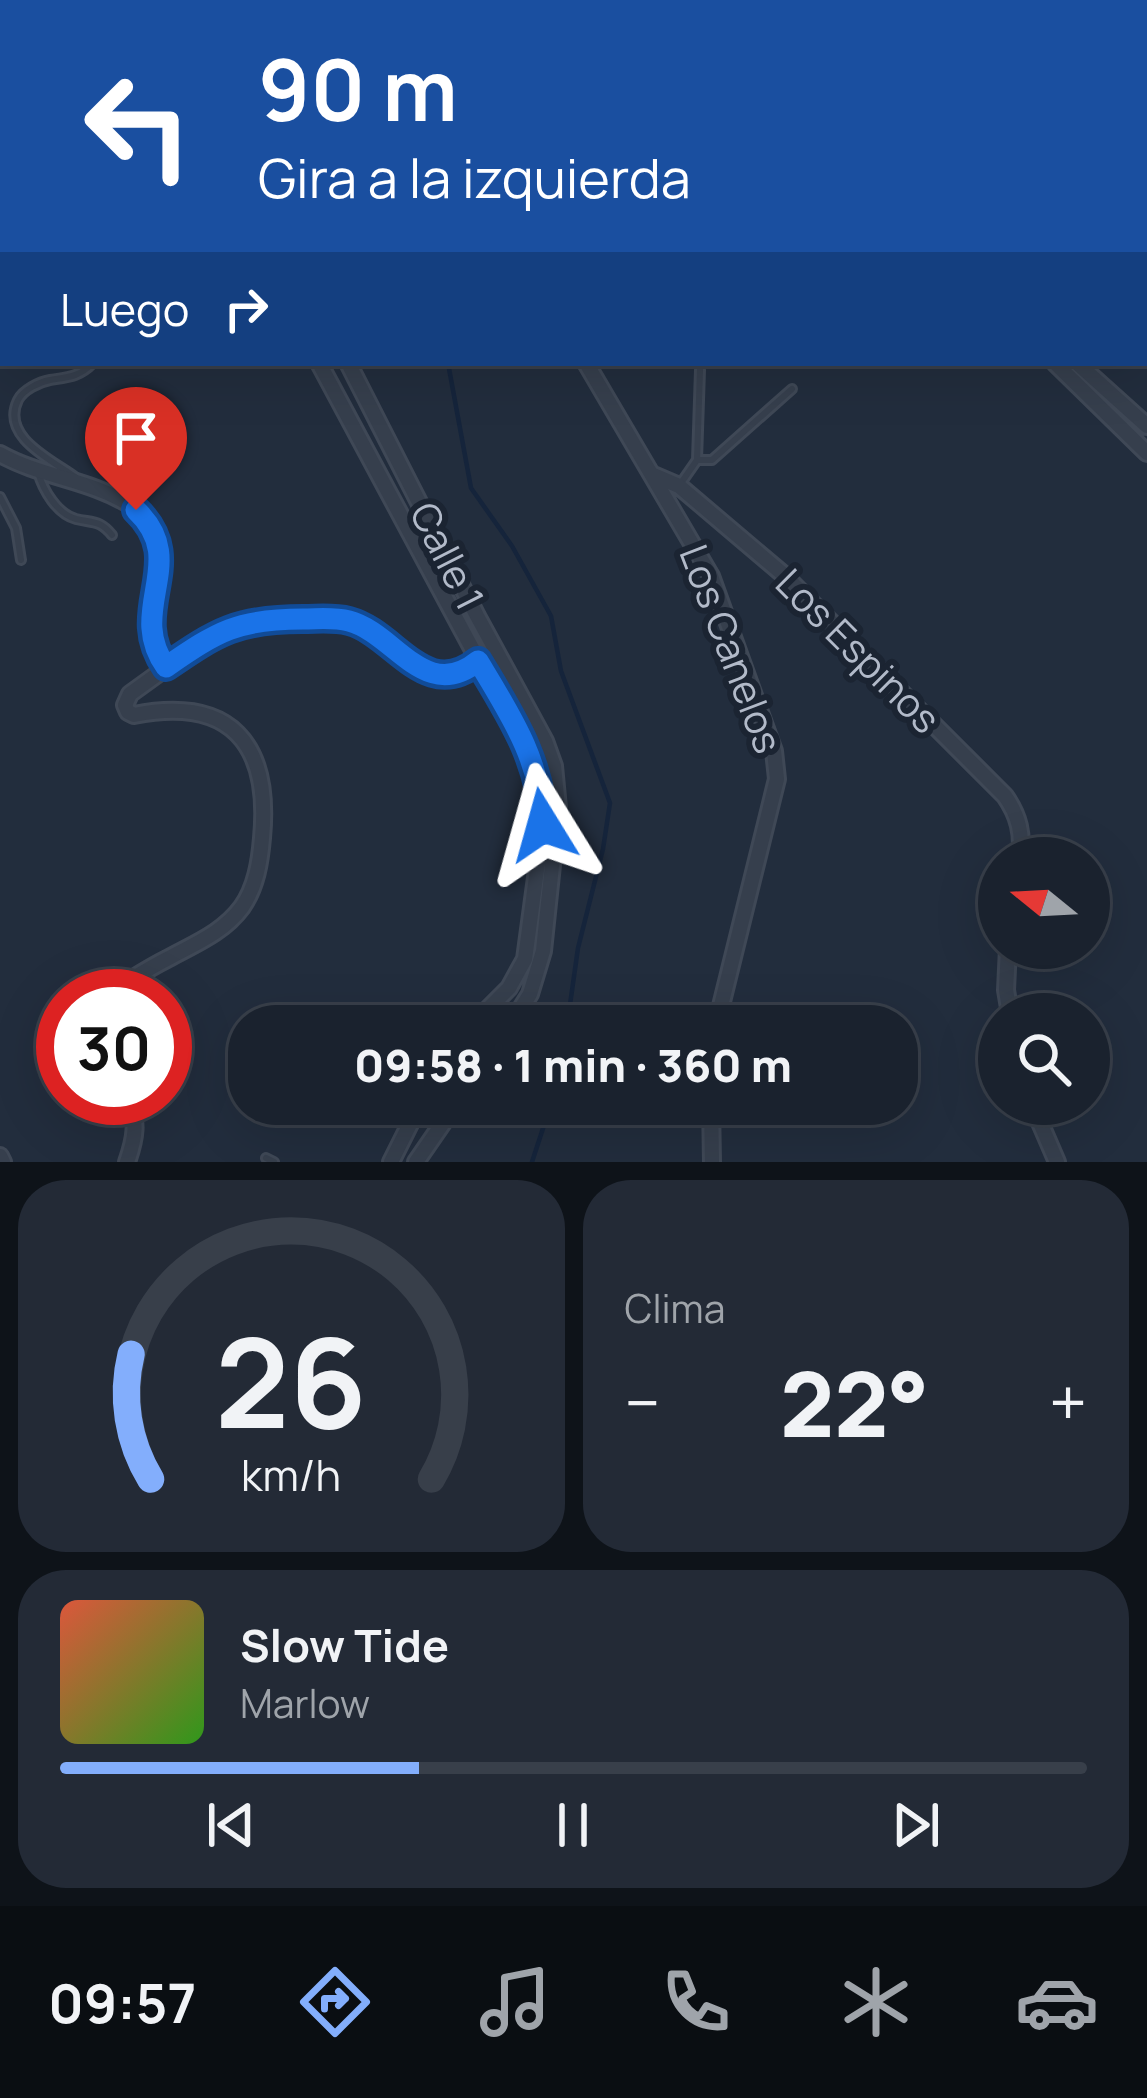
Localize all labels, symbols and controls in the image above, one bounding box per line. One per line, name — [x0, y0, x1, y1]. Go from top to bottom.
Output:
text: 90 m — [258, 31, 458, 146]
icon: left — [60, 48, 216, 204]
text: Gira a la izquierda — [258, 140, 691, 214]
icon: right — [213, 276, 279, 342]
text: Luego — [60, 278, 189, 340]
pin — [85, 387, 187, 510]
icon: arrive — [103, 405, 169, 471]
street label: Calle 1 — [398, 493, 498, 618]
street label: Los Canelos — [667, 537, 796, 761]
street label: Los Espinos — [765, 556, 953, 744]
position arrow — [480, 762, 606, 888]
north arrow — [978, 837, 1110, 969]
map controls — [978, 837, 1110, 1125]
speed limit sign: 30 — [36, 969, 192, 1125]
button: search — [978, 993, 1110, 1125]
text: 09:58 · 1 min · 360 m — [354, 1034, 792, 1096]
text: Clima — [625, 1281, 725, 1335]
text: 26 — [215, 1295, 367, 1465]
text: 22° — [780, 1341, 929, 1464]
text: − — [625, 1357, 660, 1447]
text: + — [1049, 1357, 1087, 1447]
text: km/h — [241, 1445, 341, 1504]
text: Slow Tide — [240, 1614, 449, 1676]
text: Marlow — [240, 1676, 370, 1730]
icon: previous — [198, 1792, 264, 1858]
icon: pause — [540, 1792, 606, 1858]
icon: next — [883, 1792, 949, 1858]
icon: directions — [293, 1960, 377, 2044]
icon: music — [473, 1960, 557, 2044]
icon: phone — [654, 1960, 738, 2044]
icon: climate — [834, 1960, 918, 2044]
icon: car — [1015, 1960, 1099, 2044]
text: 09:57 — [48, 1965, 196, 2039]

